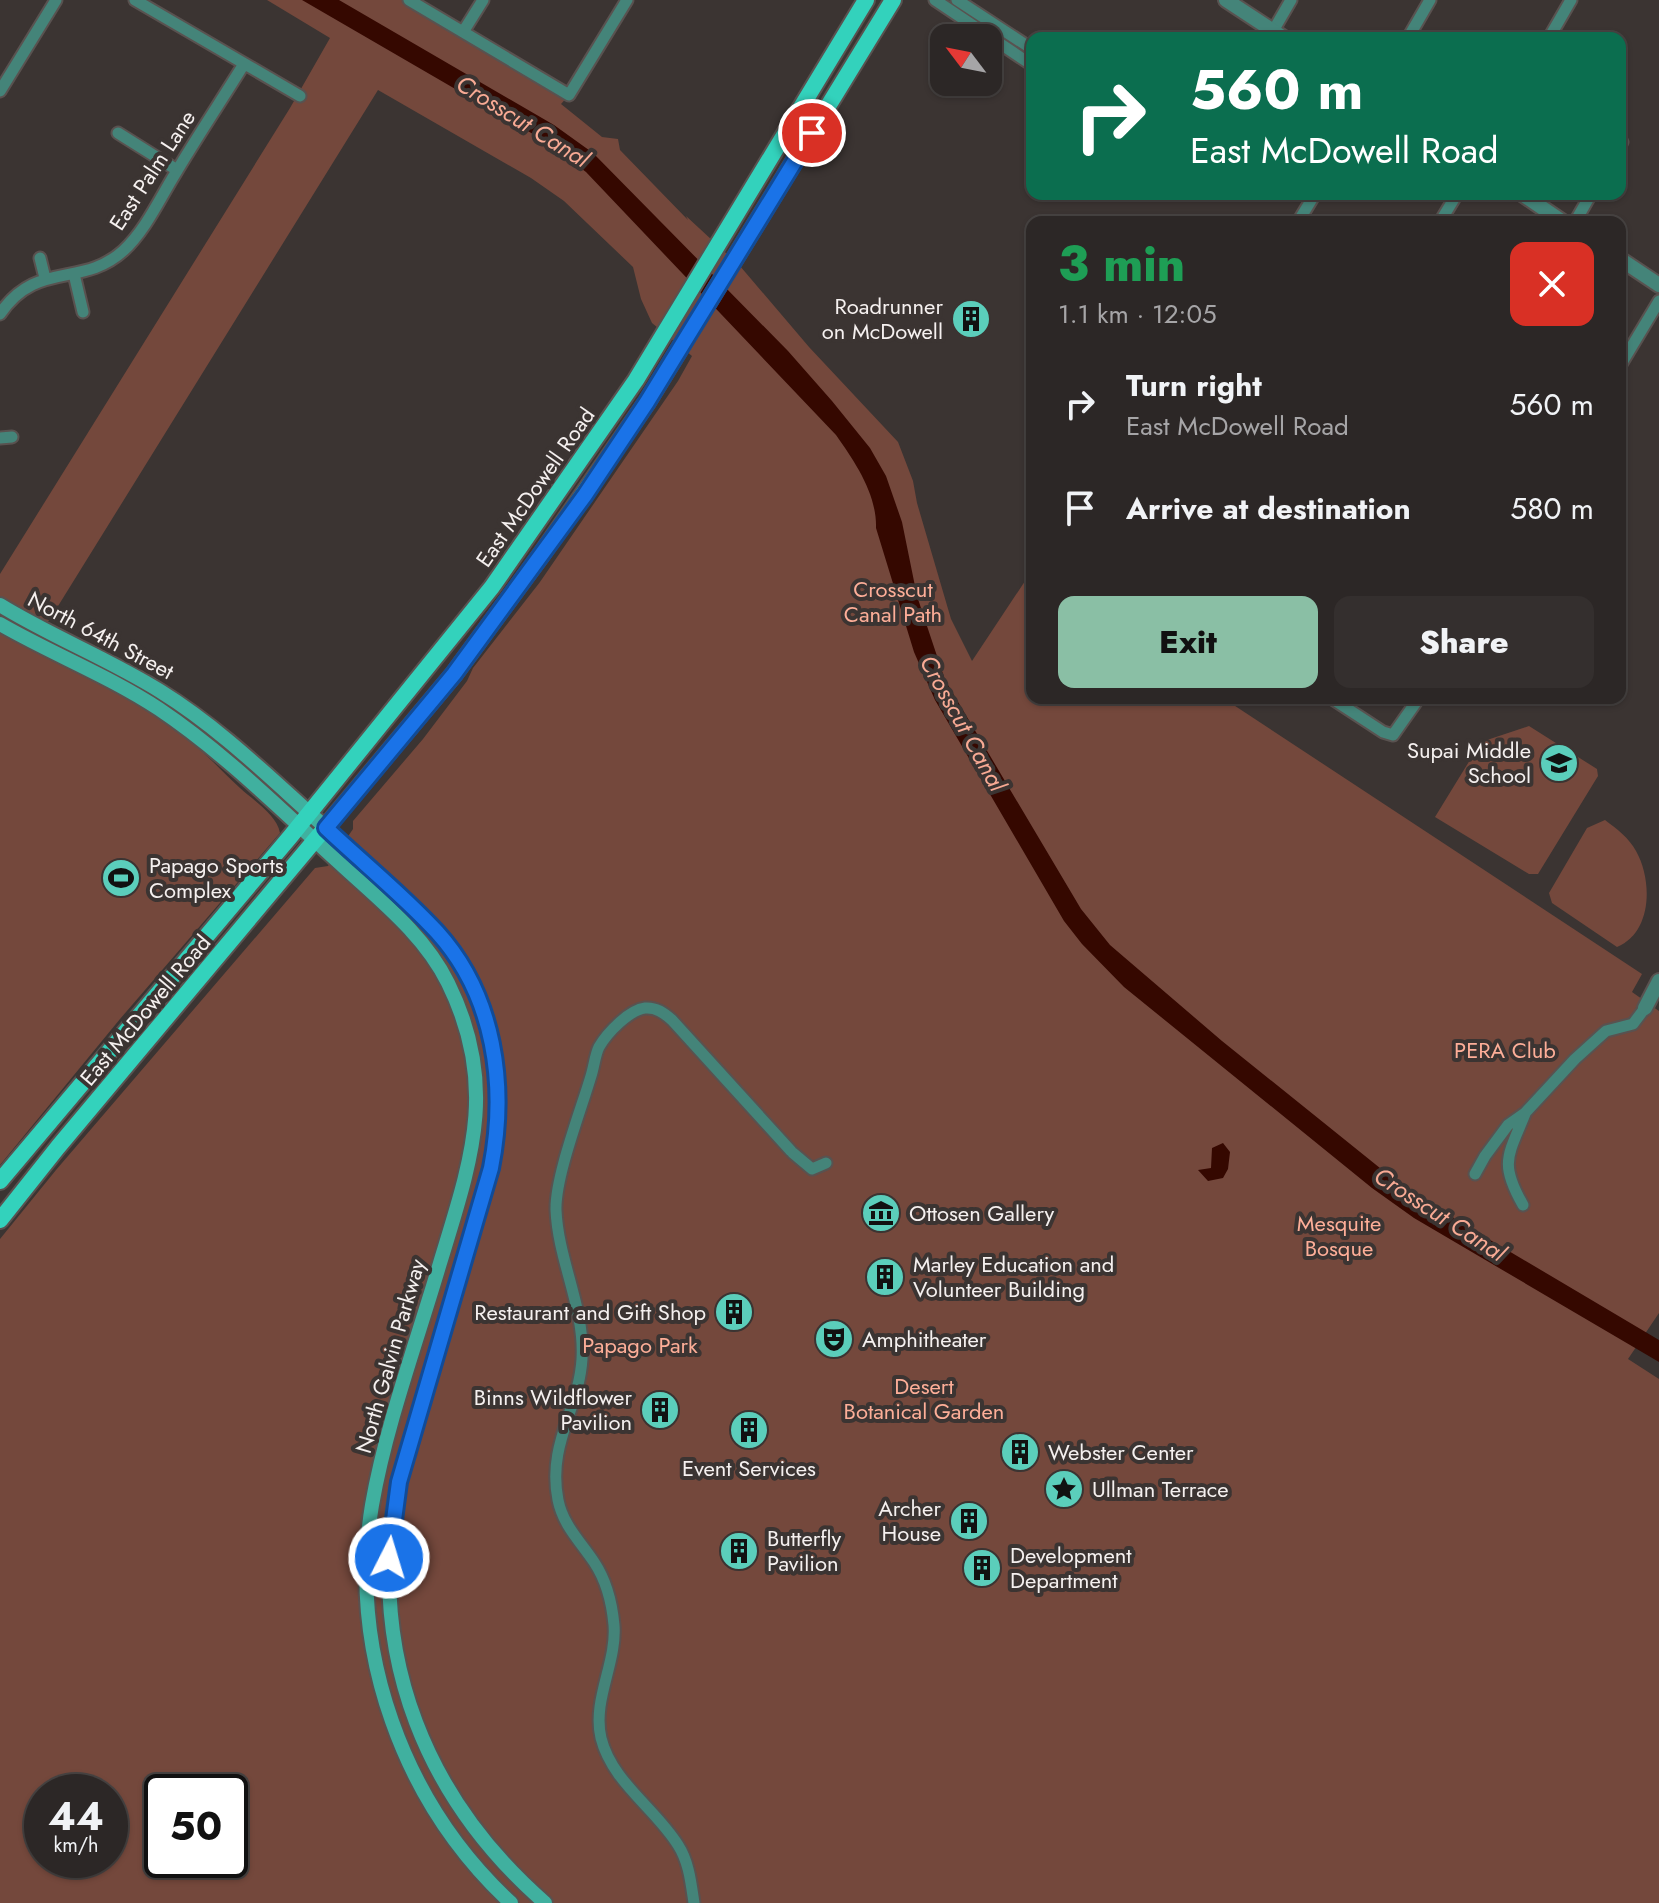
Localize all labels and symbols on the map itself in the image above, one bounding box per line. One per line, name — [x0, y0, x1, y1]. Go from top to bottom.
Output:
north arrow — [930, 24, 1002, 96]
water label: Crosscut Canal — [450, 66, 598, 177]
pin — [778, 99, 846, 167]
street label: East Palm Lane — [101, 104, 203, 236]
place label: Roadrunner on McDowell — [822, 290, 943, 347]
building icon: Roadrunner on McDowell — [950, 298, 992, 340]
street label: East McDowell Road — [468, 401, 602, 573]
park label: Crosscut Canal Path — [844, 573, 942, 630]
street label: North 64th Street — [22, 583, 180, 687]
water label: Crosscut Canal — [911, 648, 1016, 799]
place label: Supai Middle School — [1407, 734, 1531, 791]
school or university icon: Supai Middle School — [1538, 742, 1580, 784]
place label: Papago Sports Complex — [149, 849, 284, 906]
sports icon: Papago Sports Complex — [100, 857, 142, 899]
street label: East McDowell Road — [72, 927, 218, 1093]
park label: PERA Club — [1454, 1034, 1556, 1066]
water label: Crosscut Canal — [1367, 1158, 1514, 1271]
museum icon: Ottosen Gallery — [860, 1192, 902, 1234]
place label: Ottosen Gallery — [909, 1197, 1055, 1229]
park label: Mesquite Bosque — [1297, 1207, 1381, 1264]
place label: Marley Education and Volunteer Building — [913, 1248, 1114, 1305]
street label: North Galvin Parkway — [347, 1255, 433, 1457]
building icon: Marley Education and Volunteer Building — [864, 1256, 906, 1298]
building icon: Restaurant and Gift Shop — [713, 1291, 755, 1333]
place label: Restaurant and Gift Shop — [474, 1296, 706, 1328]
theatre icon: Amphitheater — [813, 1318, 855, 1360]
place label: Amphitheater — [862, 1323, 987, 1355]
park label: Papago Park — [582, 1329, 698, 1361]
park label: Desert Botanical Garden — [844, 1370, 1004, 1427]
place label: Binns Wildflower Pavilion — [474, 1381, 632, 1438]
building icon: Binns Wildflower Pavilion — [639, 1389, 681, 1431]
building icon: Event Services — [728, 1409, 770, 1451]
building icon: Webster Center — [999, 1431, 1041, 1473]
place label: Webster Center — [1048, 1436, 1194, 1468]
place label: Event Services — [682, 1452, 816, 1484]
place icon: Ullman Terrace — [1043, 1468, 1085, 1510]
place label: Ullman Terrace — [1092, 1473, 1229, 1505]
place label: Archer House — [878, 1492, 941, 1549]
building icon: Archer House — [948, 1500, 990, 1542]
position arrow — [347, 1516, 431, 1600]
place label: Butterfly Pavilion — [767, 1522, 842, 1579]
building icon: Butterfly Pavilion — [718, 1530, 760, 1572]
place label: Development Department — [1010, 1539, 1132, 1596]
building icon: Development Department — [961, 1547, 1003, 1589]
speed limit sign: 50 — [144, 1774, 248, 1878]

